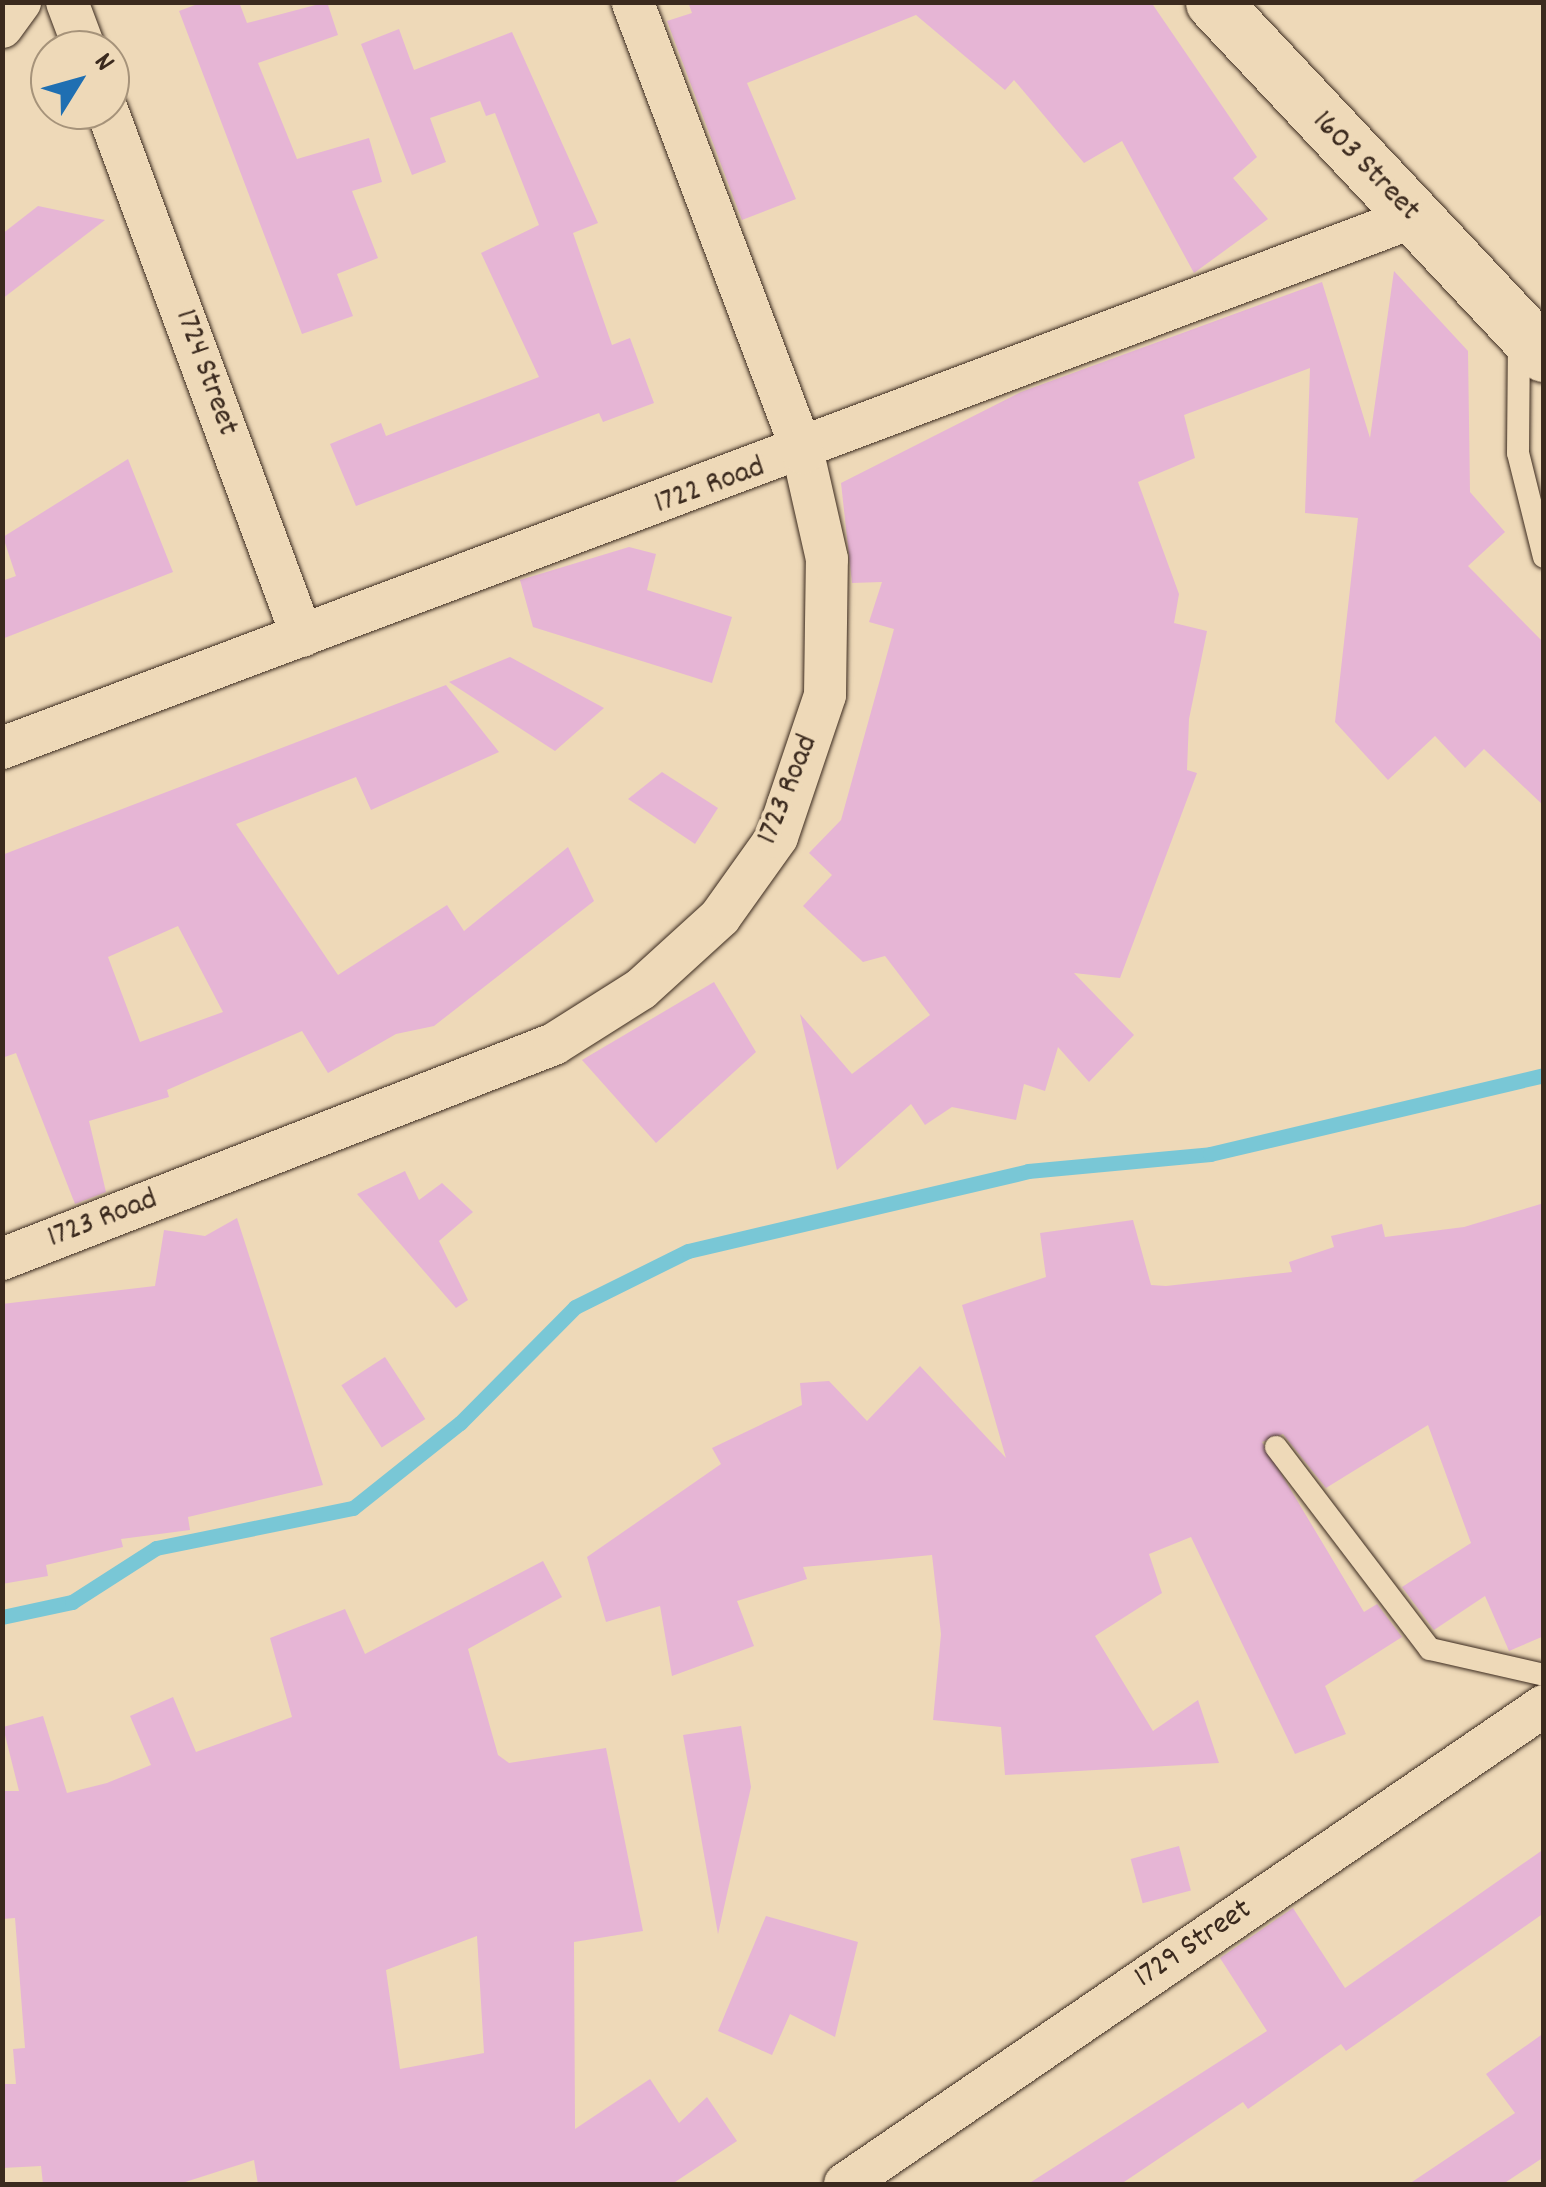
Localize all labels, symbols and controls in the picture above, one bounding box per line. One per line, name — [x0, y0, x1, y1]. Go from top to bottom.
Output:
north arrow — [30, 30, 130, 130]
text: N — [82, 46, 123, 81]
street label: 1603 Street — [1303, 104, 1427, 230]
street label: 1724 Street — [164, 305, 246, 441]
street label: 1722 Road — [650, 449, 770, 525]
street label: 1723 Road — [750, 730, 828, 850]
street label: 1723 Road — [43, 1182, 163, 1258]
street label: 1729 Street — [1128, 1892, 1260, 1998]

